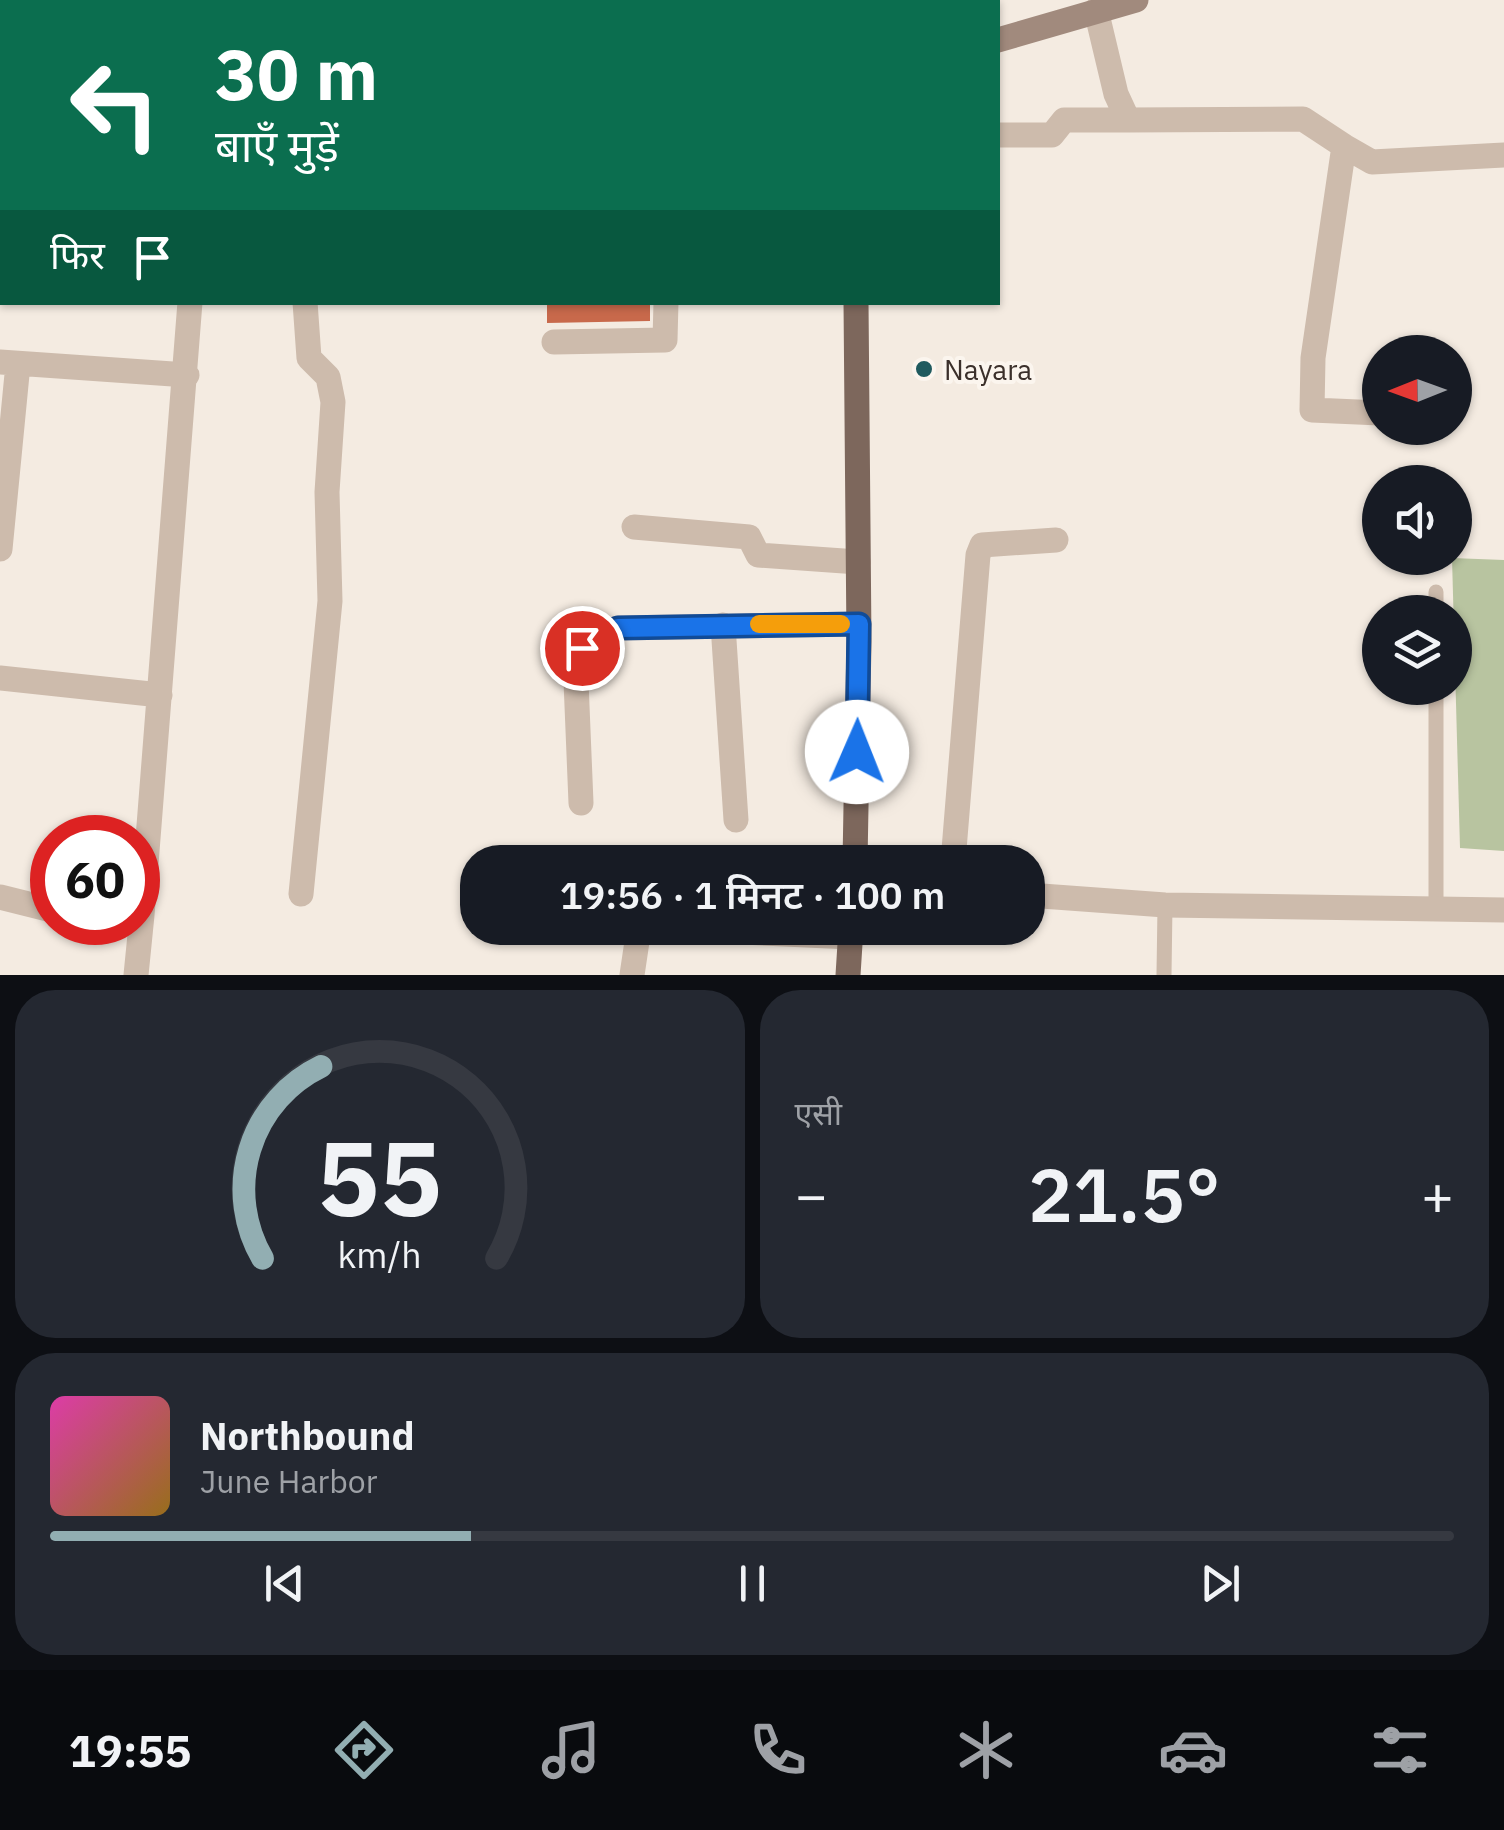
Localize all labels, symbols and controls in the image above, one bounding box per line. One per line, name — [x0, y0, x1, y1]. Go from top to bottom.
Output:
text: 30 m — [215, 28, 378, 119]
icon: left — [50, 40, 180, 170]
text: बाएँ मुड़ें — [215, 116, 339, 174]
text: फिर — [50, 230, 105, 279]
icon: arrive — [125, 230, 180, 285]
north arrow — [1362, 335, 1472, 445]
map controls — [1362, 335, 1472, 705]
place label: Nayara — [944, 351, 1032, 388]
marker: Nayara — [913, 358, 935, 380]
button: sound — [1362, 465, 1472, 575]
button: layers — [1362, 595, 1472, 705]
pin — [540, 606, 625, 691]
icon: arrive — [555, 621, 610, 676]
position arrow — [805, 700, 909, 804]
speed limit sign: 60 — [30, 815, 160, 945]
text: 19:56 · 1 मिनट · 100 m — [560, 870, 945, 919]
text: एसी — [795, 1092, 842, 1134]
text: 55 — [317, 1109, 442, 1245]
text: 21.5° — [1028, 1145, 1221, 1243]
text: − — [795, 1159, 828, 1230]
text: + — [1421, 1159, 1454, 1230]
text: km/h — [338, 1231, 422, 1278]
text: Northbound — [200, 1411, 415, 1460]
text: June Harbor — [200, 1460, 377, 1502]
icon: previous — [257, 1556, 312, 1611]
icon: pause — [725, 1556, 780, 1611]
icon: next — [1193, 1556, 1248, 1611]
icon: directions — [329, 1715, 399, 1785]
icon: music — [536, 1715, 606, 1785]
icon: phone — [743, 1715, 813, 1785]
icon: climate — [951, 1715, 1021, 1785]
icon: car — [1158, 1715, 1228, 1785]
icon: filters — [1365, 1715, 1435, 1785]
text: 19:55 — [69, 1721, 192, 1779]

